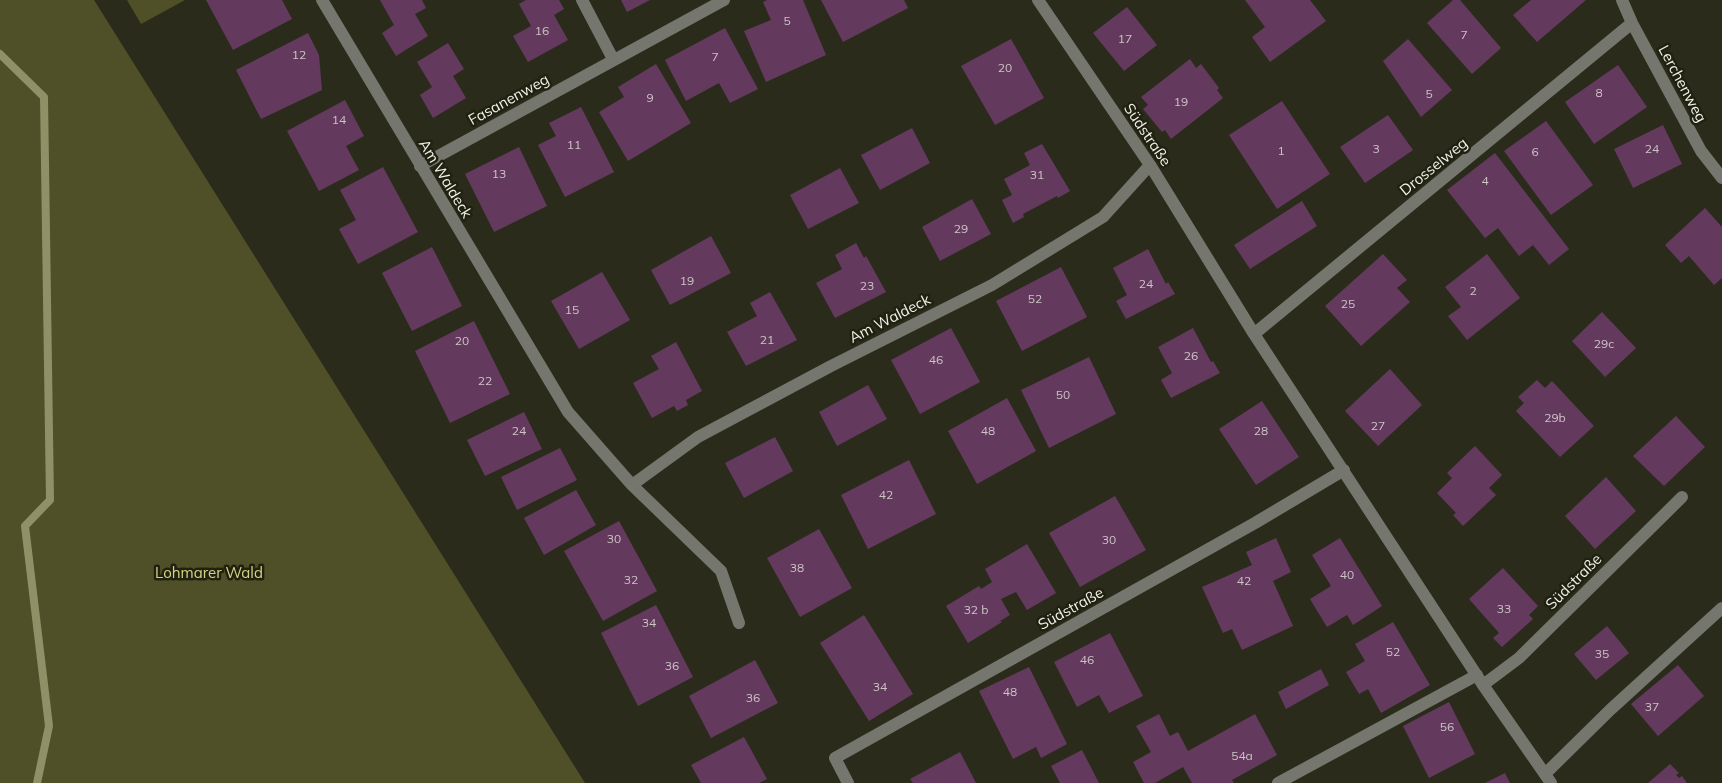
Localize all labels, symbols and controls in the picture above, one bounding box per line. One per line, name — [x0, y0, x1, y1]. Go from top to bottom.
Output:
house number: 5 — [783, 14, 791, 28]
house number: 16 — [535, 24, 549, 38]
house number: 7 — [1460, 28, 1468, 42]
house number: 17 — [1118, 32, 1132, 46]
street label: Lerchenweg — [1654, 42, 1710, 126]
house number: 12 — [292, 48, 306, 62]
house number: 7 — [711, 50, 719, 64]
house number: 20 — [998, 61, 1012, 75]
street label: Fasanenweg — [466, 70, 552, 130]
house number: 8 — [1595, 86, 1603, 100]
house number: 5 — [1425, 87, 1433, 101]
house number: 9 — [646, 91, 654, 105]
house number: 19 — [1174, 95, 1188, 109]
street label: Südstraße — [1120, 100, 1174, 170]
house number: 14 — [332, 113, 346, 127]
street label: Drosselweg — [1397, 134, 1471, 200]
street label: Am Waldeck — [414, 136, 476, 222]
house number: 11 — [567, 138, 581, 152]
house number: 3 — [1372, 142, 1380, 156]
house number: 24 — [1645, 142, 1659, 156]
house number: 1 — [1277, 144, 1285, 158]
house number: 6 — [1531, 145, 1539, 159]
house number: 13 — [492, 167, 506, 181]
house number: 31 — [1030, 168, 1044, 182]
house number: 4 — [1481, 174, 1489, 188]
house number: 29 — [954, 222, 968, 236]
house number: 19 — [680, 274, 694, 288]
house number: 24 — [1139, 277, 1153, 291]
house number: 23 — [860, 279, 874, 293]
house number: 2 — [1469, 284, 1477, 298]
street label: Am Waldeck — [846, 291, 934, 347]
house number: 52 — [1028, 292, 1042, 306]
house number: 25 — [1341, 297, 1355, 311]
house number: 15 — [565, 303, 579, 317]
house number: 21 — [760, 333, 774, 347]
house number: 20 — [455, 334, 469, 348]
house number: 29c — [1594, 337, 1614, 351]
house number: 26 — [1184, 349, 1198, 363]
house number: 46 — [929, 353, 943, 367]
house number: 22 — [478, 374, 492, 388]
house number: 50 — [1056, 388, 1070, 402]
house number: 29b — [1544, 411, 1566, 425]
house number: 27 — [1371, 419, 1385, 433]
house number: 24 — [512, 424, 526, 438]
house number: 48 — [981, 424, 995, 438]
house number: 28 — [1254, 424, 1268, 438]
house number: 42 — [879, 488, 893, 502]
house number: 30 — [607, 532, 621, 546]
house number: 30 — [1102, 533, 1116, 547]
street label: Südstraße — [1542, 550, 1606, 614]
house number: 38 — [790, 561, 804, 575]
park label: Lohmarer Wald — [155, 564, 263, 582]
house number: 40 — [1340, 568, 1354, 582]
house number: 32 — [624, 573, 638, 587]
house number: 42 — [1237, 574, 1251, 588]
street label: Südstraße — [1035, 584, 1107, 634]
house number: 33 — [1497, 602, 1511, 616]
house number: 32 b — [964, 603, 988, 617]
house number: 34 — [642, 616, 656, 630]
house number: 52 — [1386, 645, 1400, 659]
house number: 35 — [1595, 647, 1609, 661]
house number: 46 — [1080, 653, 1094, 667]
house number: 36 — [665, 659, 679, 673]
house number: 34 — [873, 680, 887, 694]
house number: 48 — [1003, 685, 1017, 699]
house number: 36 — [746, 691, 760, 705]
house number: 37 — [1645, 700, 1659, 714]
house number: 56 — [1440, 720, 1454, 734]
house number: 54a — [1231, 749, 1253, 763]

